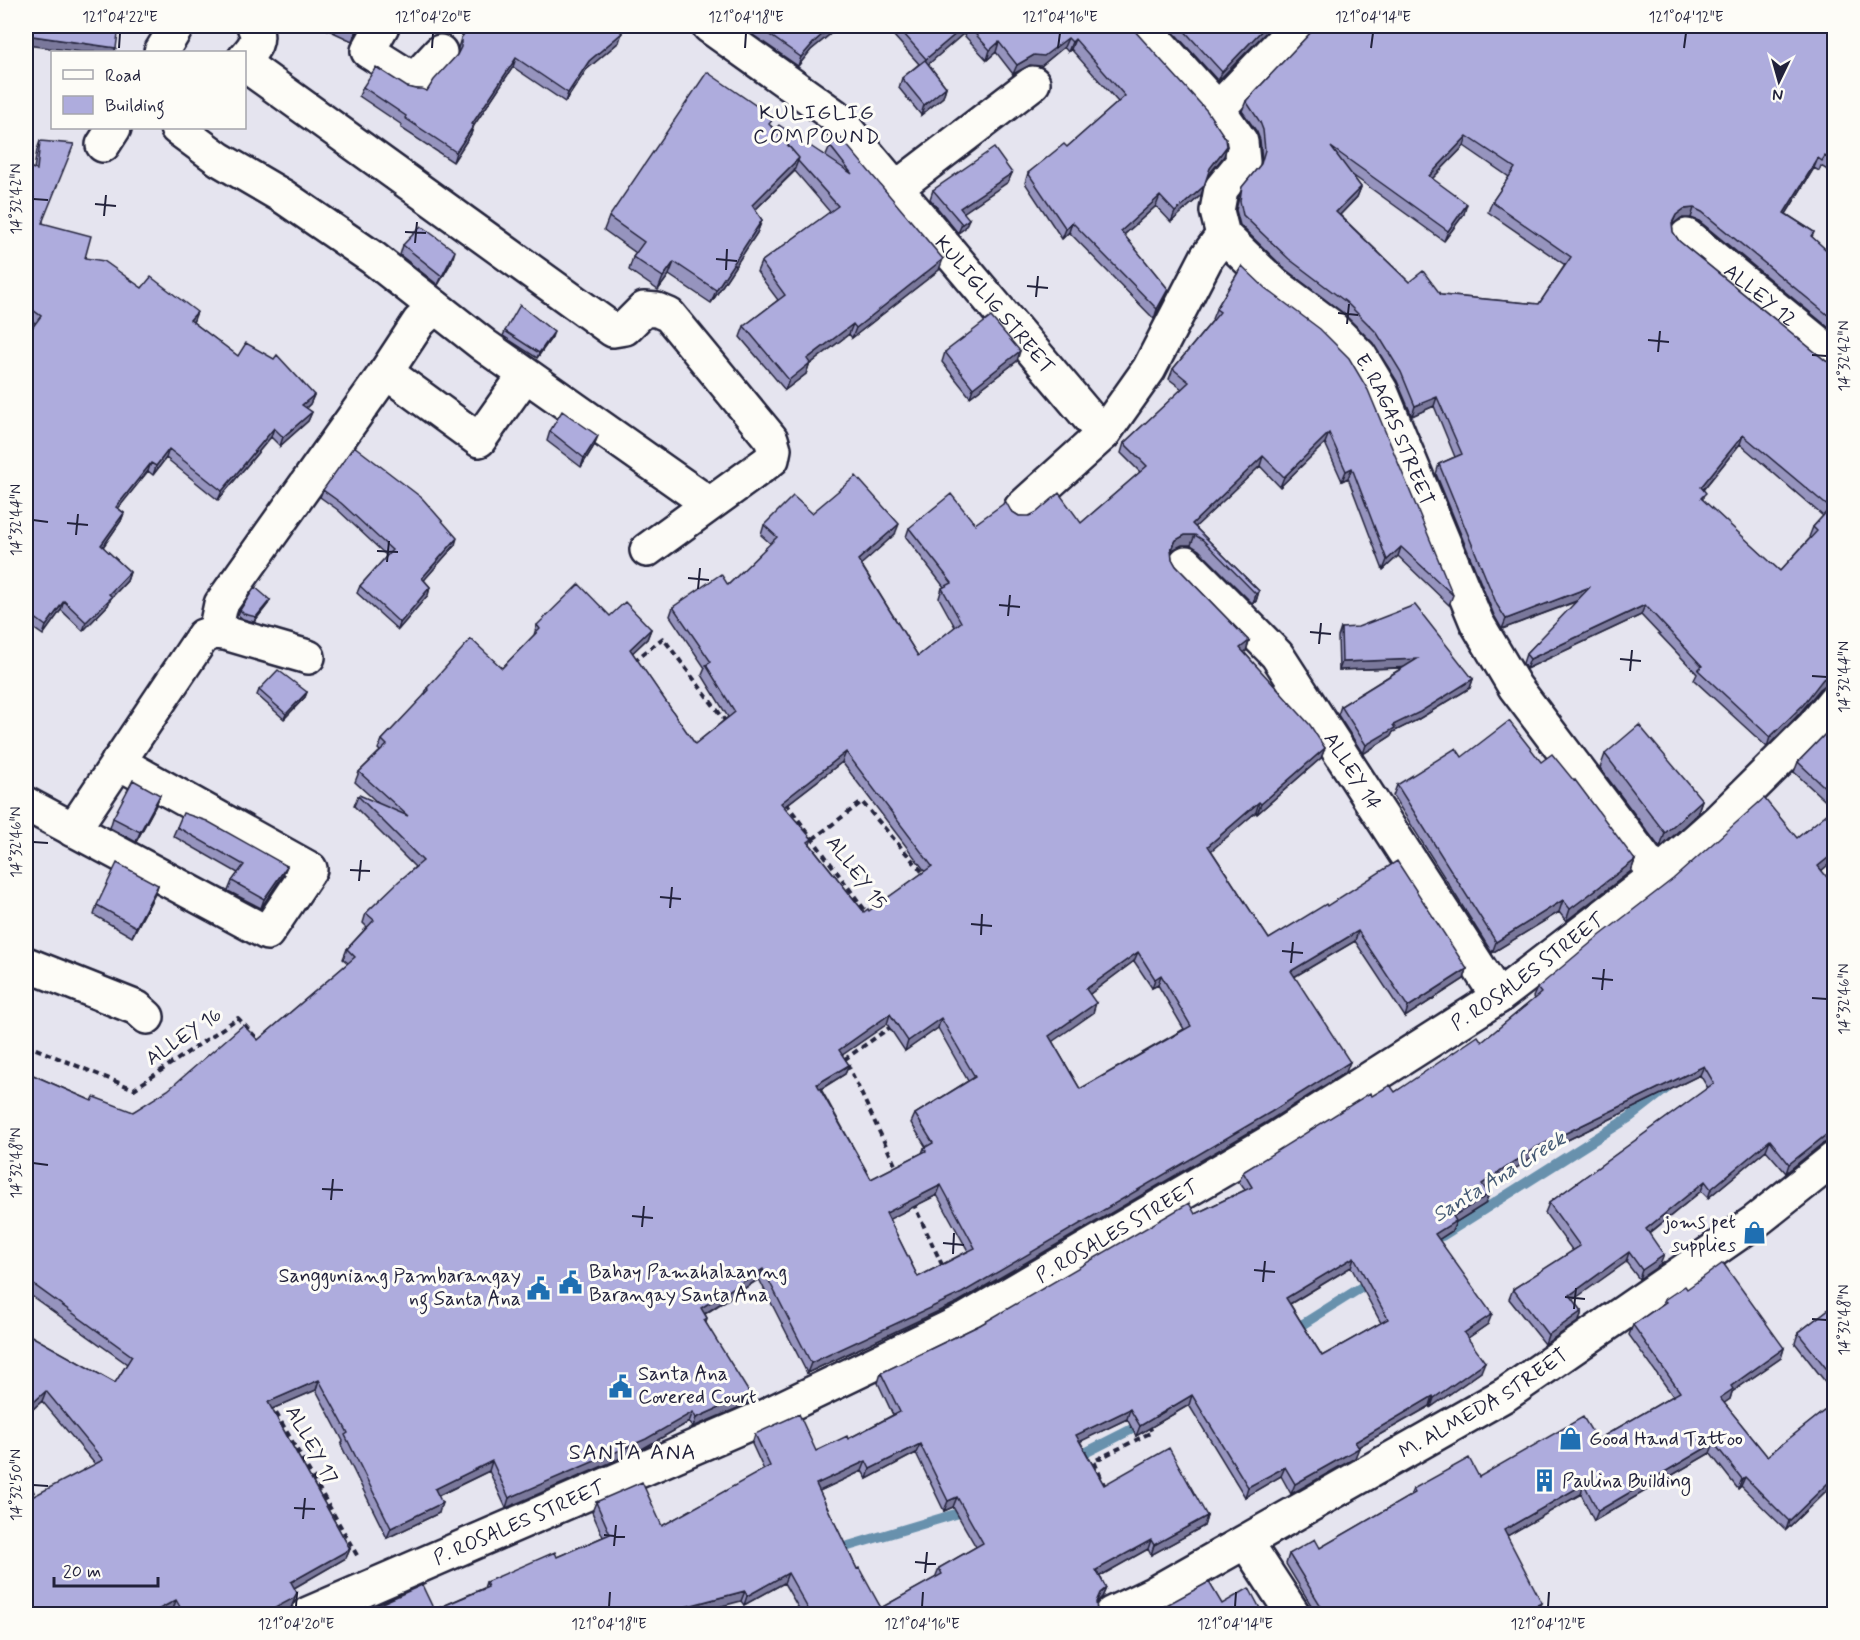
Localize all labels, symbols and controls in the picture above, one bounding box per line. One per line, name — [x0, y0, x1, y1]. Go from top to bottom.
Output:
text: 121°04'22"E — [82, 8, 158, 28]
text: 121°04'20"E — [395, 8, 471, 28]
text: 121°04'18"E — [708, 8, 784, 28]
text: 121°04'16"E — [1022, 8, 1098, 28]
text: 121°04'14"E — [1335, 8, 1411, 28]
text: 121°04'12"E — [1648, 8, 1724, 28]
legend — [51, 51, 246, 129]
north arrow — [1749, 51, 1809, 111]
text: Road — [105, 64, 141, 88]
text: N — [1772, 84, 1784, 105]
text: Building — [105, 94, 165, 120]
district label: KULIGLIG COMPOUND — [753, 99, 881, 151]
text: 14°32'42"N — [7, 164, 27, 234]
street label: KULIGLIG STREET — [928, 230, 1060, 380]
street label: ALLEY 12 — [1718, 258, 1802, 333]
text: 14°32'42"N — [1835, 321, 1855, 391]
street label: E. RAGAS STREET — [1348, 349, 1440, 510]
text: 14°32'44"N — [7, 484, 27, 556]
text: 14°32'44"N — [1835, 641, 1855, 713]
street label: ALLEY 14 — [1317, 727, 1387, 816]
text: 14°32'46"N — [7, 806, 27, 878]
street label: ALLEY 15 — [819, 830, 893, 916]
street label: P. ROSALES STREET — [1446, 906, 1611, 1037]
text: 14°32'46"N — [1835, 963, 1855, 1035]
street label: ALLEY 16 — [141, 1002, 227, 1072]
water label: Santa Ana Creek — [1427, 1124, 1572, 1229]
text: 14°32'48"N — [7, 1127, 27, 1199]
street label: P. ROSALES STREET — [1031, 1173, 1205, 1289]
place label: joms pet supplies — [1663, 1209, 1736, 1259]
shop icon: joms pet supplies — [1741, 1220, 1767, 1246]
place label: Bahay Pamahalaan ng Barangay Santa Ana — [589, 1259, 787, 1309]
place label: Sangguniang Pambarangay ng Santa Ana — [278, 1263, 521, 1315]
public building icon: Bahay Pamahalaan ng Barangay Santa Ana — [558, 1270, 584, 1296]
public building icon: Sangguniang Pambarangay ng Santa Ana — [526, 1275, 552, 1301]
text: 14°32'48"N — [1835, 1284, 1855, 1356]
street label: M. ALMEDA STREET — [1394, 1342, 1573, 1465]
place label: Santa Ana Covered Court — [638, 1361, 756, 1411]
public building icon: Santa Ana Covered Court — [607, 1373, 633, 1399]
street label: ALLEY 17 — [278, 1401, 344, 1489]
shop icon: Good Hand Tattoo — [1558, 1426, 1584, 1452]
place label: Good Hand Tattoo — [1589, 1426, 1743, 1453]
district label: SANTA ANA — [569, 1439, 697, 1467]
text: 14°32'50"N — [7, 1449, 27, 1521]
building icon: Paulina Building — [1531, 1468, 1557, 1494]
place label: Paulina Building — [1562, 1468, 1691, 1496]
street label: P. ROSALES STREET — [429, 1473, 610, 1572]
scale bar — [54, 1550, 158, 1588]
text: 20 m — [63, 1560, 101, 1584]
text: 121°04'20"E — [258, 1615, 334, 1635]
text: 121°04'18"E — [571, 1615, 647, 1635]
text: 121°04'16"E — [884, 1615, 960, 1635]
text: 121°04'14"E — [1197, 1615, 1273, 1635]
text: 121°04'12"E — [1510, 1615, 1586, 1635]

